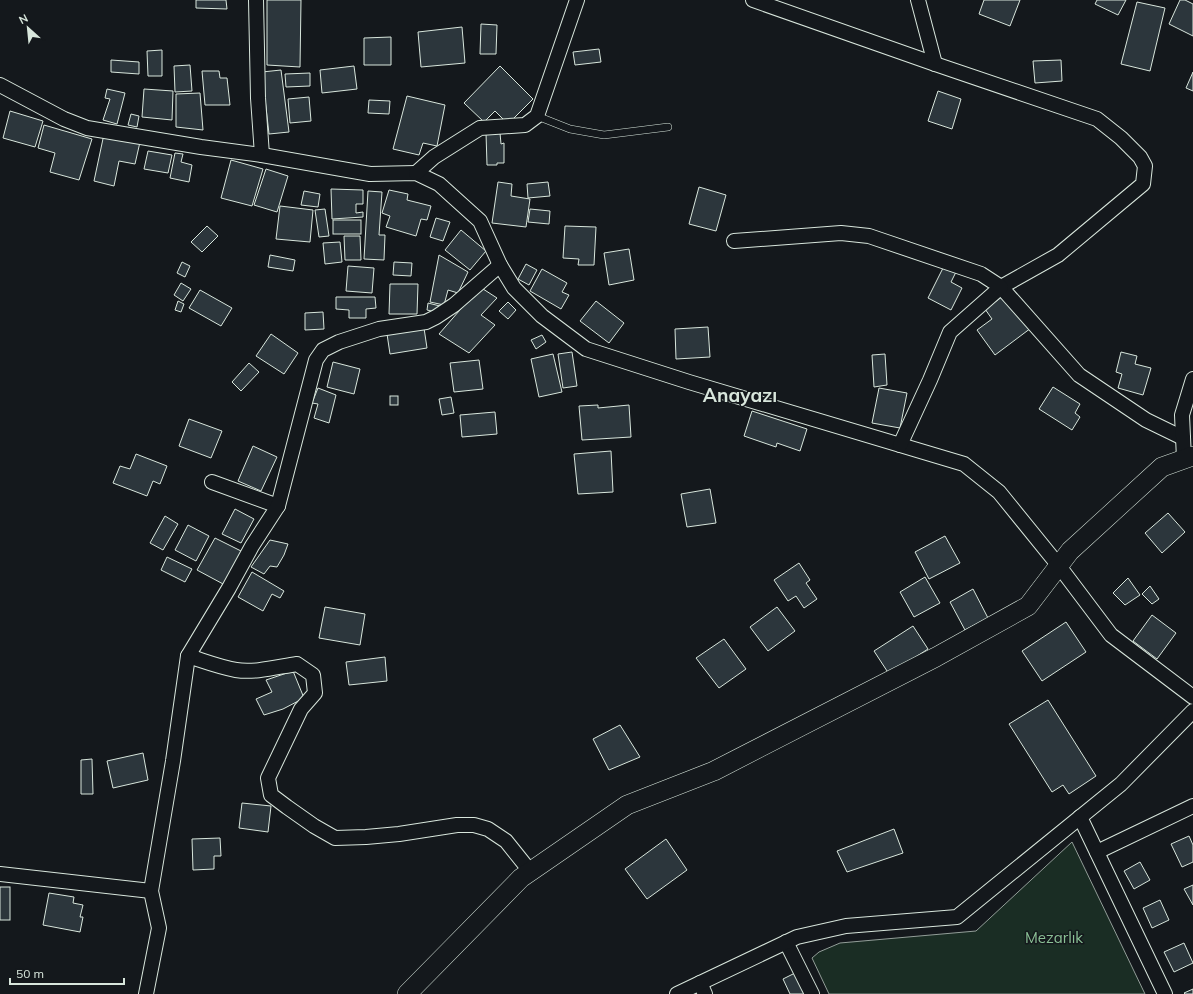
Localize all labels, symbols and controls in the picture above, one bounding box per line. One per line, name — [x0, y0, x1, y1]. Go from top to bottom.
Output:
north arrow — [8, 8, 48, 48]
text: N — [17, 11, 30, 27]
district label: Anayazı — [703, 383, 777, 407]
park label: Mezarlık — [1025, 928, 1083, 947]
scale bar — [10, 960, 124, 986]
text: 50 m — [16, 966, 44, 981]

